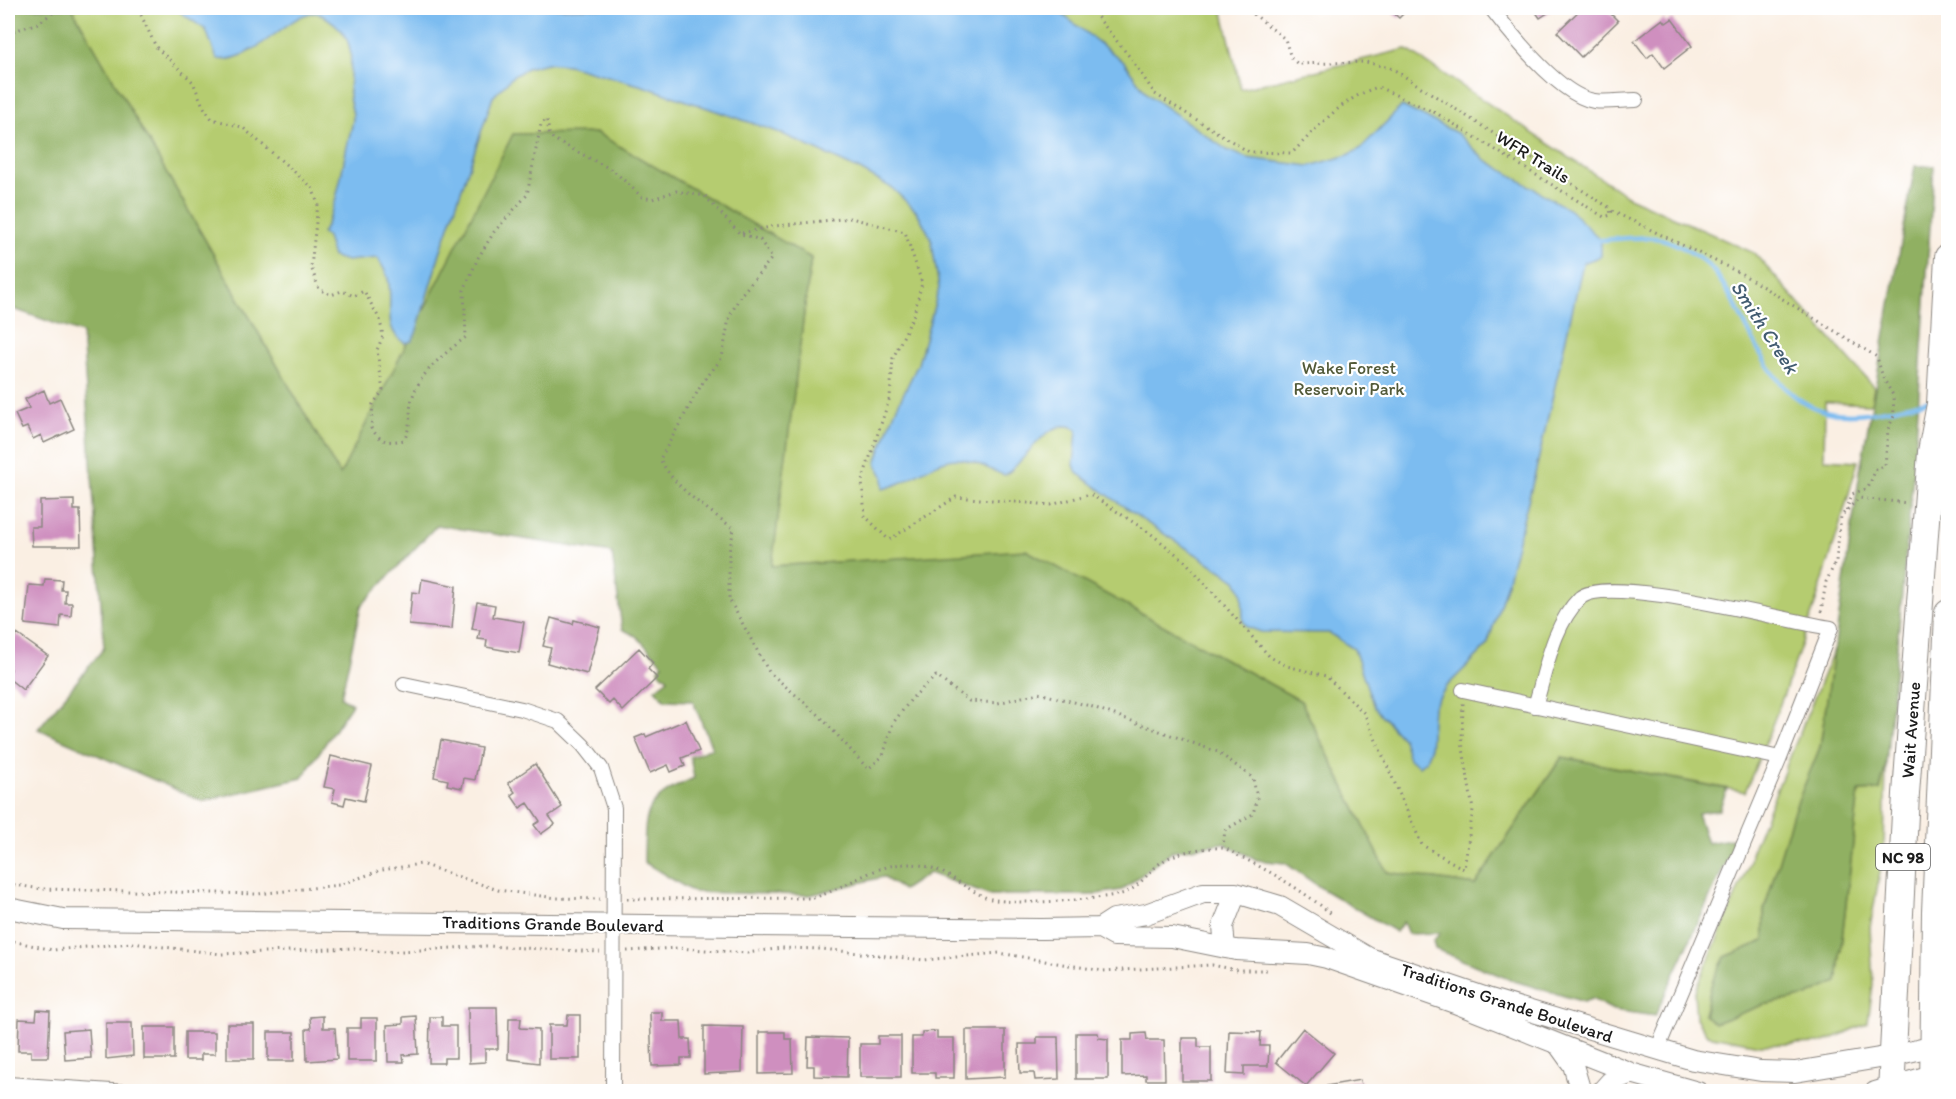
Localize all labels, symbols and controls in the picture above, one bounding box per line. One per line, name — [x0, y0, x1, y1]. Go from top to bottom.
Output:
street label: WFR Trails — [1492, 126, 1574, 188]
water label: Smith Creek — [1726, 276, 1805, 379]
park label: Wake Forest Reservoir Park — [1293, 357, 1405, 400]
street label: Wait Avenue — [1897, 681, 1925, 779]
road number: NC 98 — [1876, 844, 1930, 870]
street label: Traditions Grande Boulevard — [442, 911, 664, 937]
street label: Traditions Grande Boulevard — [1398, 958, 1616, 1048]

